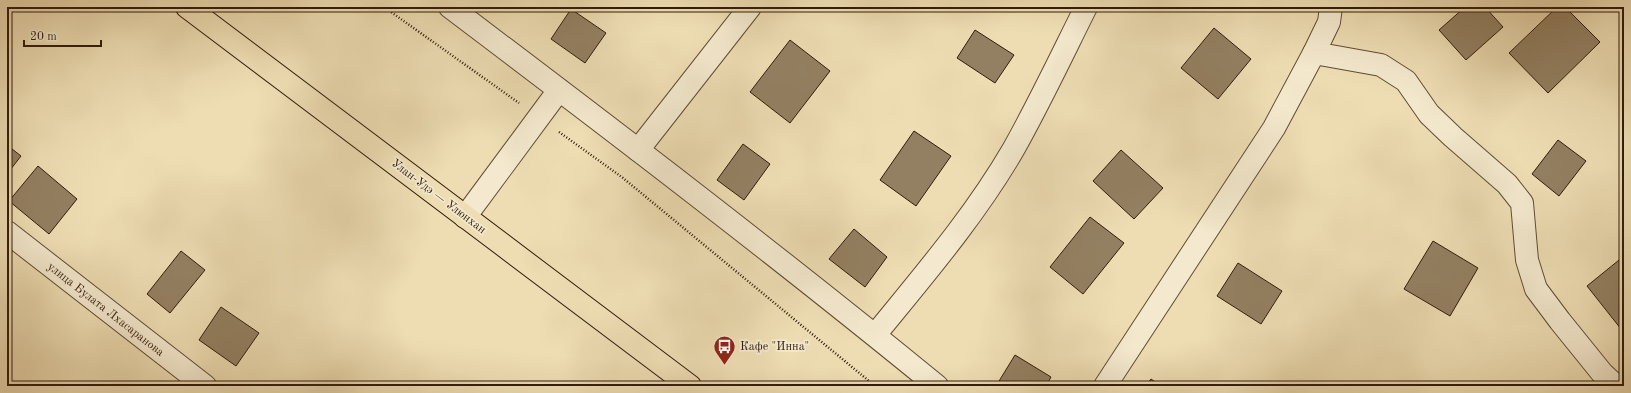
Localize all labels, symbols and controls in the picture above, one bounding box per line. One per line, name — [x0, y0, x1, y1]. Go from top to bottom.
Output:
scale bar — [24, 22, 101, 48]
text: 20 m — [30, 31, 57, 43]
street label: Улан-Удэ — Улюнхан — [389, 157, 488, 236]
street label: улица Булата Лхасаранова — [45, 261, 166, 359]
bus stop icon: Кафе "Инна" — [712, 333, 738, 366]
place label: Кафе "Инна" — [740, 341, 809, 353]

